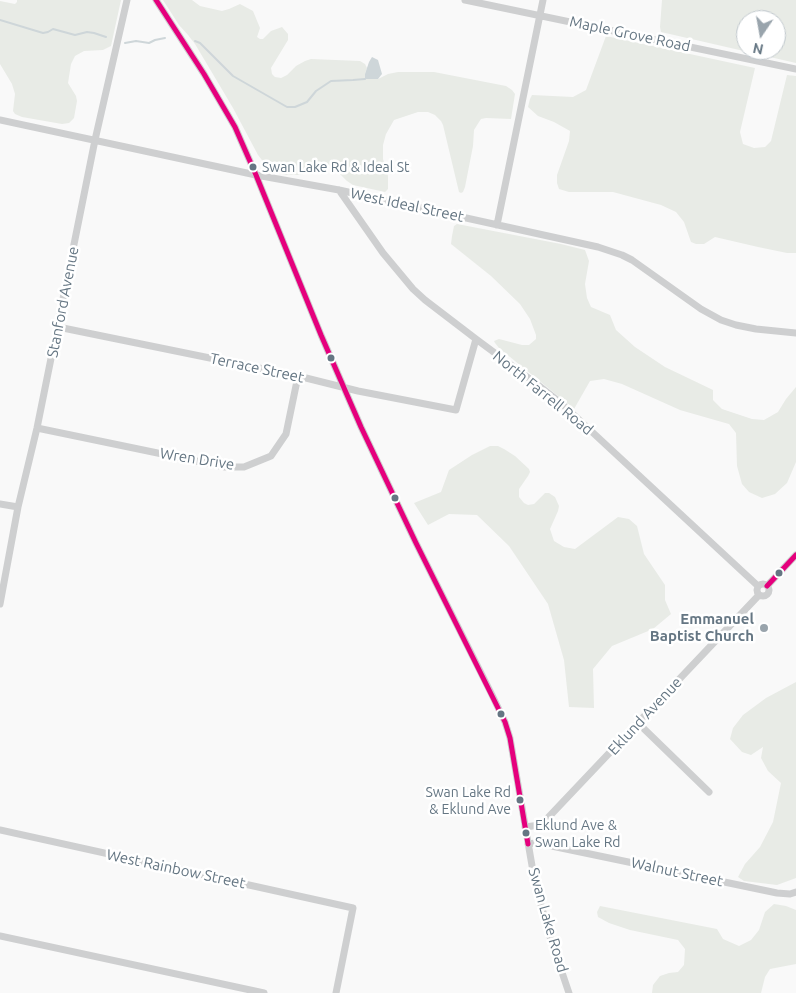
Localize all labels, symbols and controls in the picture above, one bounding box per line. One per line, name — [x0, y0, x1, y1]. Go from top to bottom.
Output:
north arrow — [736, 10, 786, 60]
street label: Maple Grove Road — [568, 12, 692, 56]
text: N — [751, 40, 765, 58]
place label: Swan Lake Rd & Ideal St — [262, 159, 410, 175]
marker: Swan Lake Rd & Ideal St — [248, 162, 258, 172]
street label: West Ideal Street — [349, 184, 465, 226]
street label: Stanford Avenue — [43, 245, 83, 359]
street label: North Farrell Road — [489, 347, 597, 439]
street label: Terrace Street — [208, 349, 306, 387]
unlabelled marker — [326, 353, 336, 363]
street label: Wren Drive — [159, 444, 235, 474]
unlabelled marker — [390, 493, 400, 503]
unlabelled marker — [774, 568, 784, 578]
place label: Emmanuel Baptist Church — [650, 610, 754, 645]
marker: Emmanuel Baptist Church — [758, 622, 770, 634]
street label: Eklund Avenue — [604, 673, 686, 759]
unlabelled marker — [496, 709, 506, 719]
place label: Swan Lake Rd & Eklund Ave — [425, 784, 511, 816]
marker: Swan Lake Rd & Eklund Ave — [515, 795, 525, 805]
place label: Eklund Ave & Swan Lake Rd — [535, 817, 621, 850]
marker: Eklund Ave & Swan Lake Rd — [521, 828, 531, 838]
street label: West Rainbow Street — [105, 845, 247, 893]
street label: Walnut Street — [629, 853, 725, 891]
street label: Swan Lake Road — [524, 866, 572, 974]

